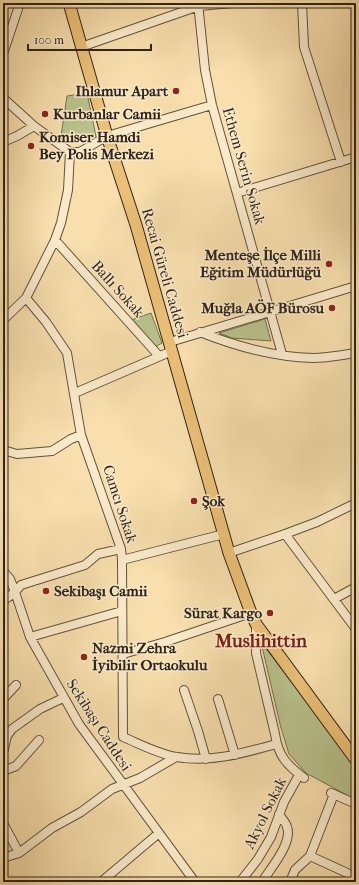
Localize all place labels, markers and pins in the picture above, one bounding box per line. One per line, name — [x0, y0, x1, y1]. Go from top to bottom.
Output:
place label: Ihlamur Apart — [76, 82, 169, 100]
marker: Ihlamur Apart — [171, 86, 181, 96]
place label: Kurbanlar Camii — [53, 105, 162, 123]
marker: Kurbanlar Camii — [40, 109, 50, 119]
place label: Komiser Hamdi Bey Polis Merkezi — [39, 128, 154, 163]
marker: Komiser Hamdi Bey Polis Merkezi — [26, 141, 36, 151]
place label: Menteşe İlçe Milli Eğitim Müdürlüğü — [200, 246, 322, 281]
marker: Menteşe İlçe Milli Eğitim Müdürlüğü — [324, 259, 334, 269]
place label: Muğla AÖF Bürosu — [200, 299, 325, 317]
marker: Muğla AÖF Bürosu — [327, 303, 337, 313]
place label: Şok — [202, 492, 226, 510]
marker: Şok — [189, 496, 199, 506]
place label: Sekibaşı Camii — [54, 582, 148, 601]
marker: Sekibaşı Camii — [41, 586, 51, 596]
place label: Sürat Kargo — [184, 604, 262, 622]
marker: Sürat Kargo — [265, 608, 275, 618]
place label: Nazmi Zehra İyibilir Ortaokulu — [92, 639, 208, 674]
marker: Nazmi Zehra İyibilir Ortaokulu — [79, 652, 89, 662]

